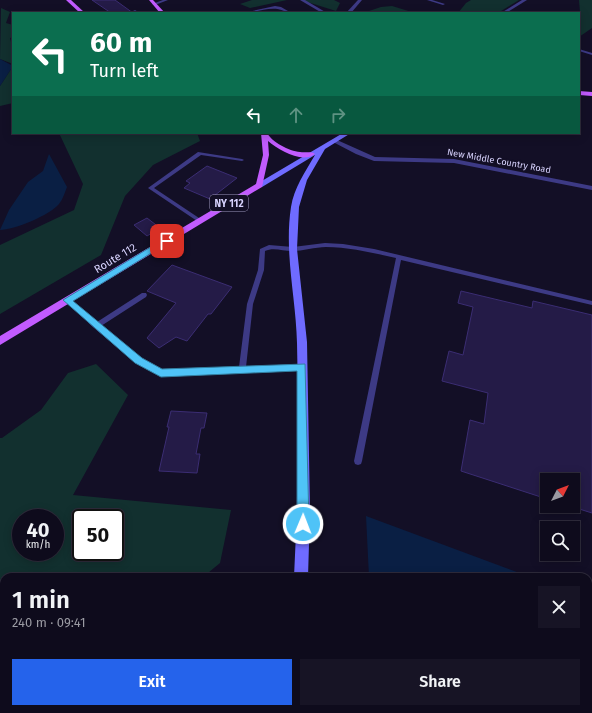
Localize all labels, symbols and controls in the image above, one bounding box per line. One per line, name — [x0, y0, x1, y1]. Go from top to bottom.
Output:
text: 60 m — [90, 26, 152, 59]
icon: left — [24, 28, 76, 80]
text: Turn left — [90, 60, 159, 82]
icon: left — [243, 104, 265, 126]
icon: ahead — [285, 104, 307, 126]
icon: right — [327, 104, 349, 126]
street label: New Middle Country Road — [446, 147, 552, 175]
road number: NY 112 — [210, 195, 248, 211]
pin — [150, 224, 184, 258]
icon: arrive — [156, 230, 178, 252]
street label: Route 112 — [92, 241, 139, 276]
north arrow — [540, 473, 580, 513]
map controls — [540, 473, 580, 561]
position arrow — [282, 503, 324, 545]
speed limit sign: 50 — [72, 509, 124, 561]
text: 40 — [27, 518, 50, 542]
button: search — [540, 521, 580, 561]
text: km/h — [26, 539, 50, 551]
text: 1 min — [12, 586, 70, 614]
button: close — [538, 586, 580, 628]
text: 240 m · 09:41 — [12, 615, 86, 630]
button: Exit — [12, 659, 292, 705]
button: Share — [300, 659, 580, 705]

